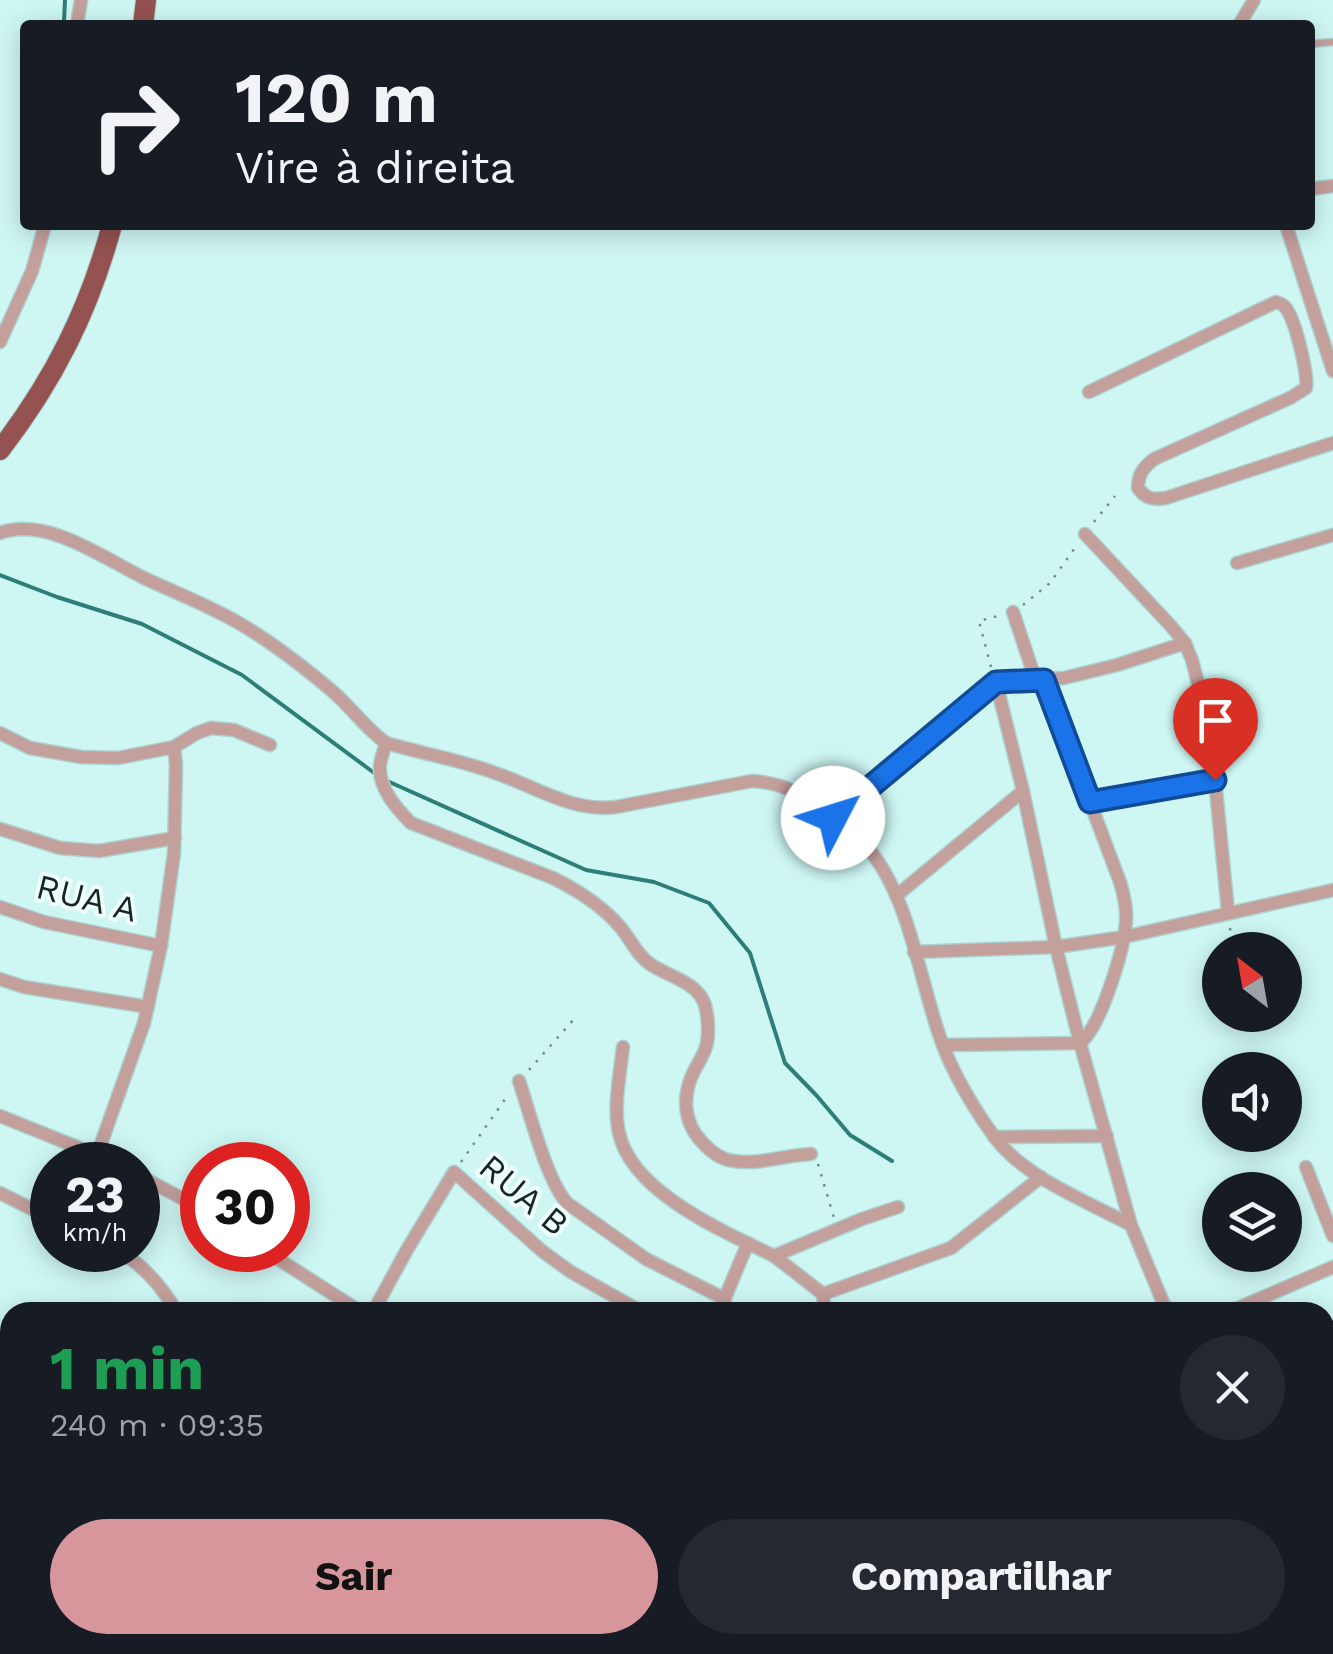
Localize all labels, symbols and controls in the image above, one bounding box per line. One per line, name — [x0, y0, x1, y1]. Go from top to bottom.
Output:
text: 120 m — [235, 57, 438, 139]
icon: right — [70, 60, 200, 190]
text: Vire à direita — [235, 141, 515, 194]
pin — [1173, 678, 1258, 781]
icon: arrive — [1188, 693, 1243, 748]
position arrow — [781, 766, 885, 870]
street label: RUA A — [32, 865, 142, 931]
north arrow — [1202, 932, 1302, 1032]
map controls — [1202, 932, 1302, 1272]
button: sound — [1202, 1052, 1302, 1152]
speed limit sign: 30 — [180, 1142, 310, 1272]
street label: RUA B — [471, 1146, 577, 1244]
text: 23 — [65, 1165, 125, 1224]
button: layers — [1202, 1172, 1302, 1272]
text: km/h — [63, 1218, 127, 1247]
text: 1 min — [50, 1333, 204, 1404]
button: close — [1180, 1335, 1285, 1440]
text: 240 m · 09:35 — [50, 1406, 264, 1444]
button: Sair — [50, 1519, 658, 1634]
button: Compartilhar — [678, 1519, 1285, 1634]

